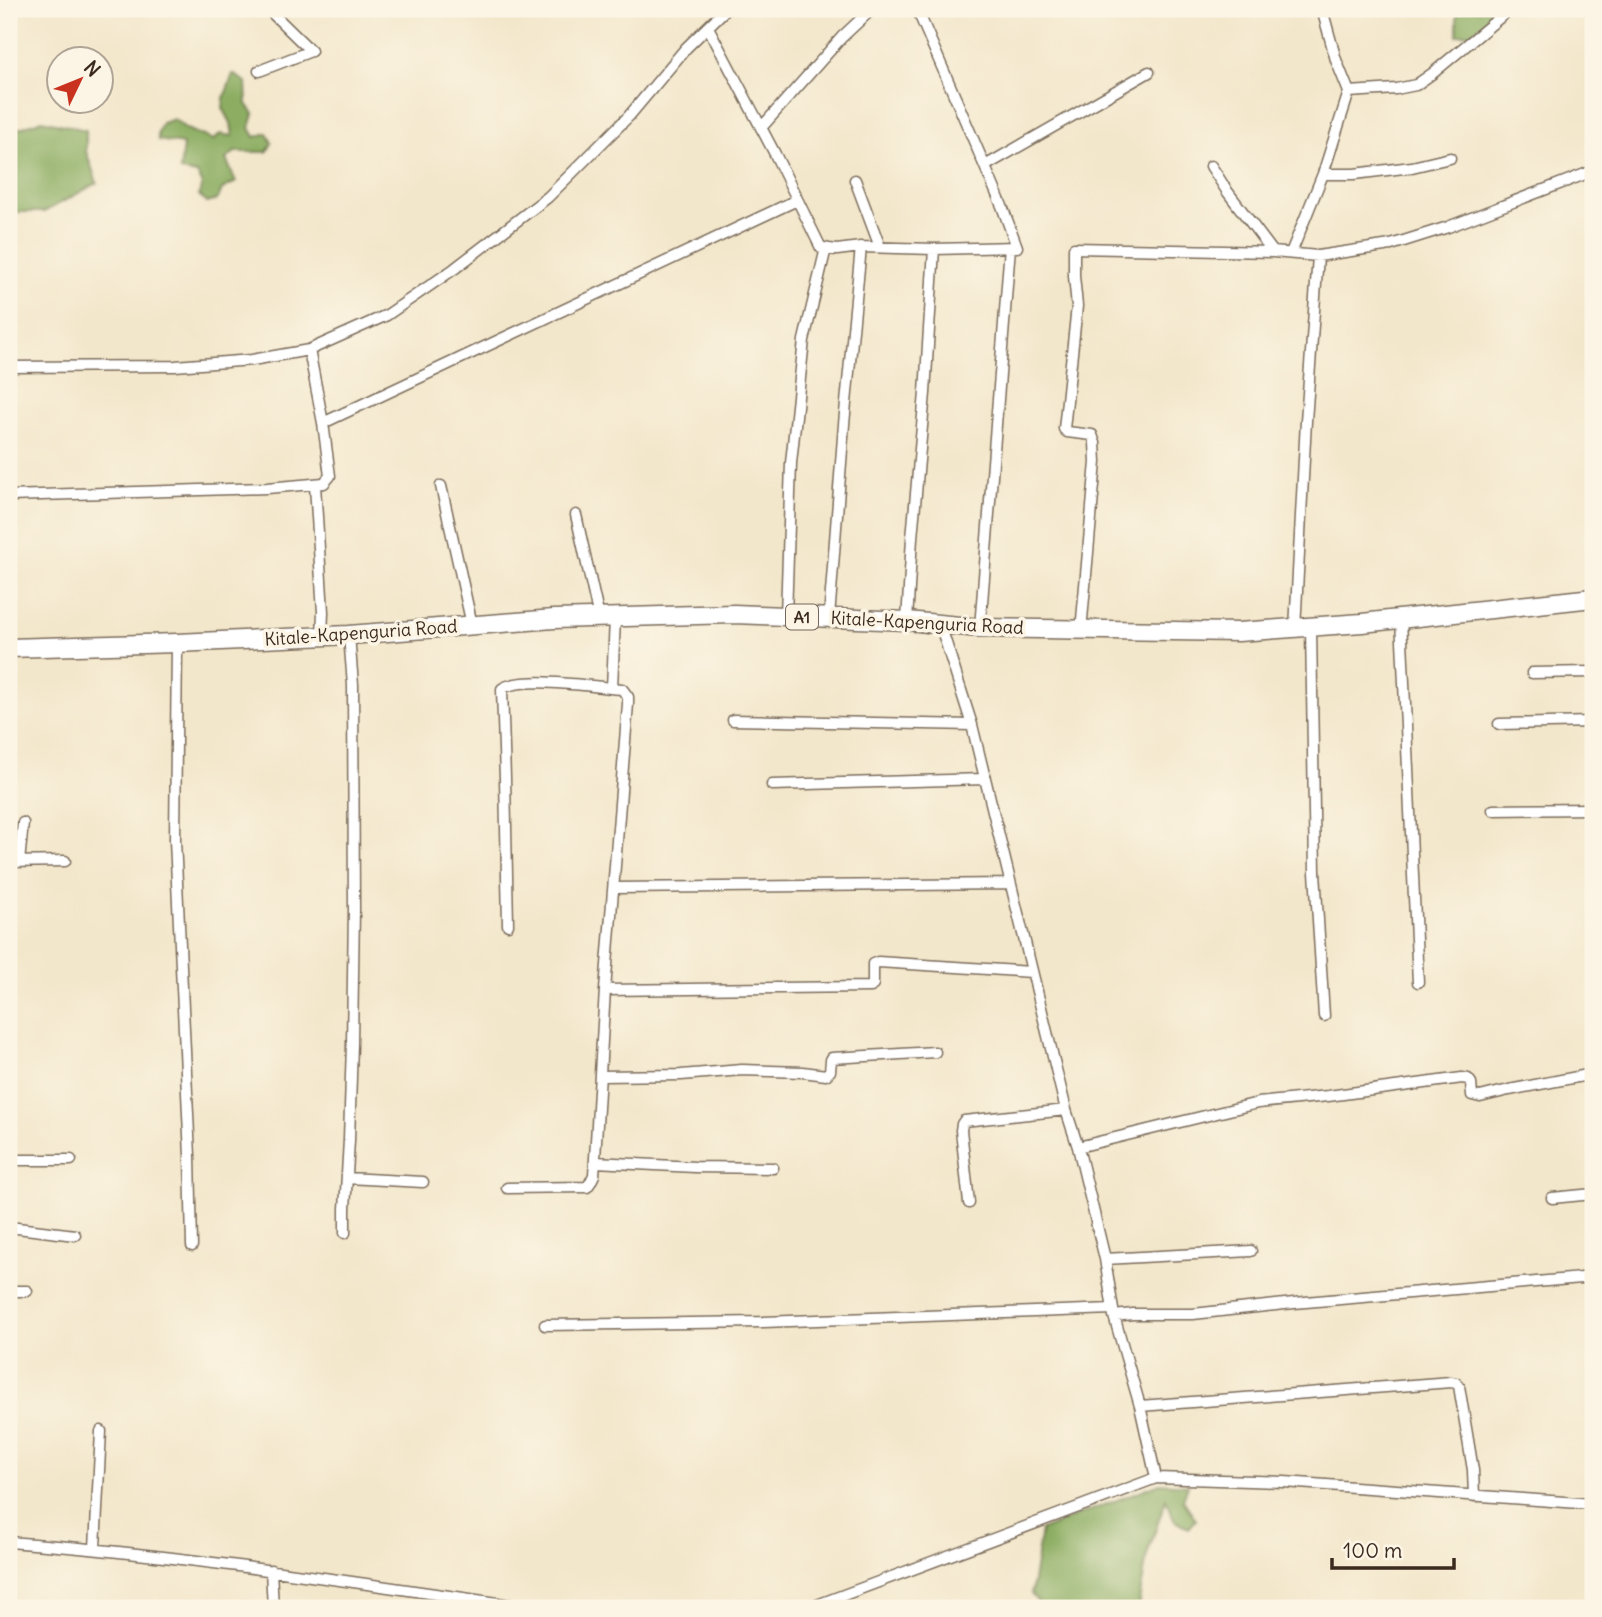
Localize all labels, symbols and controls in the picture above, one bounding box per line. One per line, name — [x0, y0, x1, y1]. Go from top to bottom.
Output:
north arrow — [46, 46, 116, 116]
text: N — [79, 55, 106, 81]
road number: A1 — [786, 604, 818, 630]
street label: Kitale-Kapenguria Road — [830, 606, 1025, 639]
street label: Kitale-Kapenguria Road — [264, 614, 459, 651]
scale bar — [1332, 1526, 1455, 1570]
text: 100 m — [1343, 1537, 1402, 1564]

